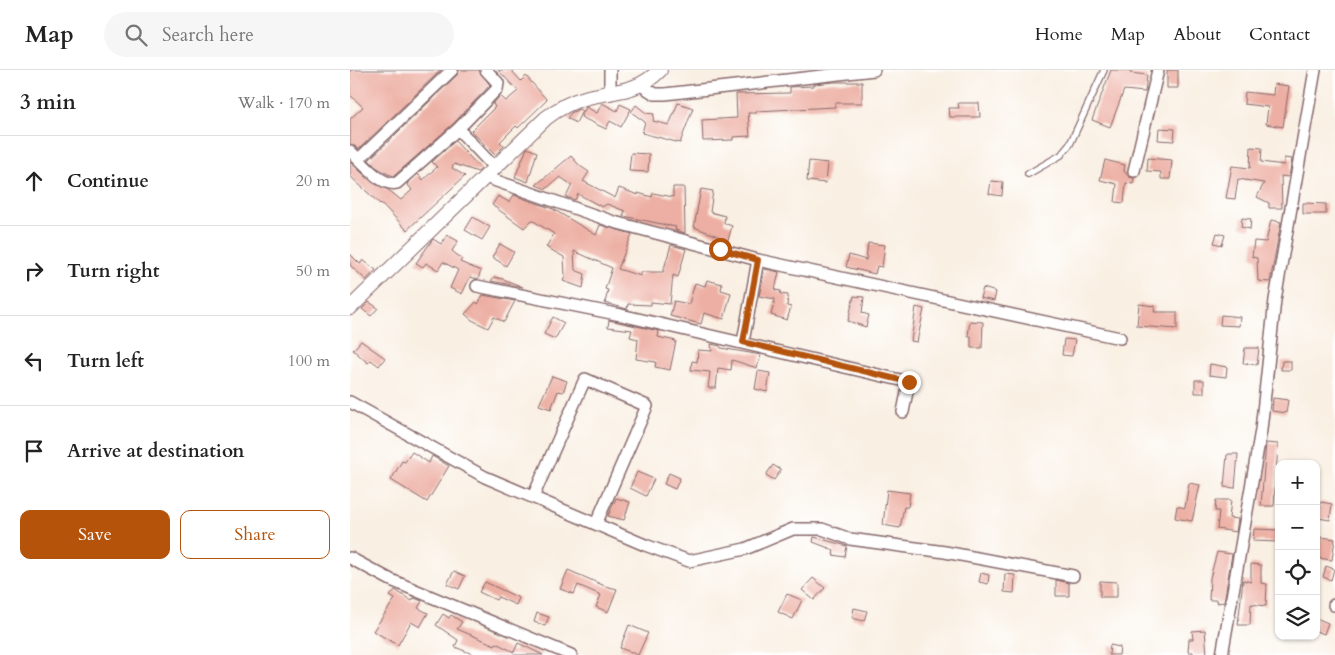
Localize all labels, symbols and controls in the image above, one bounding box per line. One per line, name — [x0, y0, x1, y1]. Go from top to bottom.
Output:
search box — [104, 12, 454, 57]
text: Map — [25, 18, 74, 51]
icon: search — [122, 21, 150, 49]
text: Search here — [162, 22, 254, 48]
text: Home — [1035, 22, 1083, 47]
text: Map — [1111, 22, 1145, 47]
text: About — [1173, 22, 1221, 47]
text: Contact — [1249, 22, 1310, 47]
text: 3 min — [20, 88, 76, 117]
text: Walk · 170 m — [238, 92, 330, 114]
icon: ahead — [20, 167, 48, 195]
text: Continue — [67, 168, 149, 194]
text: 20 m — [296, 170, 330, 192]
route start — [709, 238, 732, 261]
icon: right — [20, 257, 48, 285]
text: Turn right — [67, 258, 159, 284]
text: 50 m — [296, 260, 330, 282]
icon: left — [20, 347, 48, 375]
text: Turn left — [67, 348, 144, 374]
text: 100 m — [288, 350, 330, 372]
route end — [898, 371, 921, 394]
icon: arrive — [20, 437, 48, 465]
text: Arrive at destination — [67, 438, 244, 464]
map controls — [1275, 460, 1320, 640]
button: + — [1275, 460, 1320, 505]
button: − — [1275, 505, 1320, 550]
button: Save — [20, 510, 170, 559]
button: Share — [180, 510, 330, 559]
button: locate — [1275, 550, 1320, 595]
button: layers — [1275, 595, 1320, 640]

